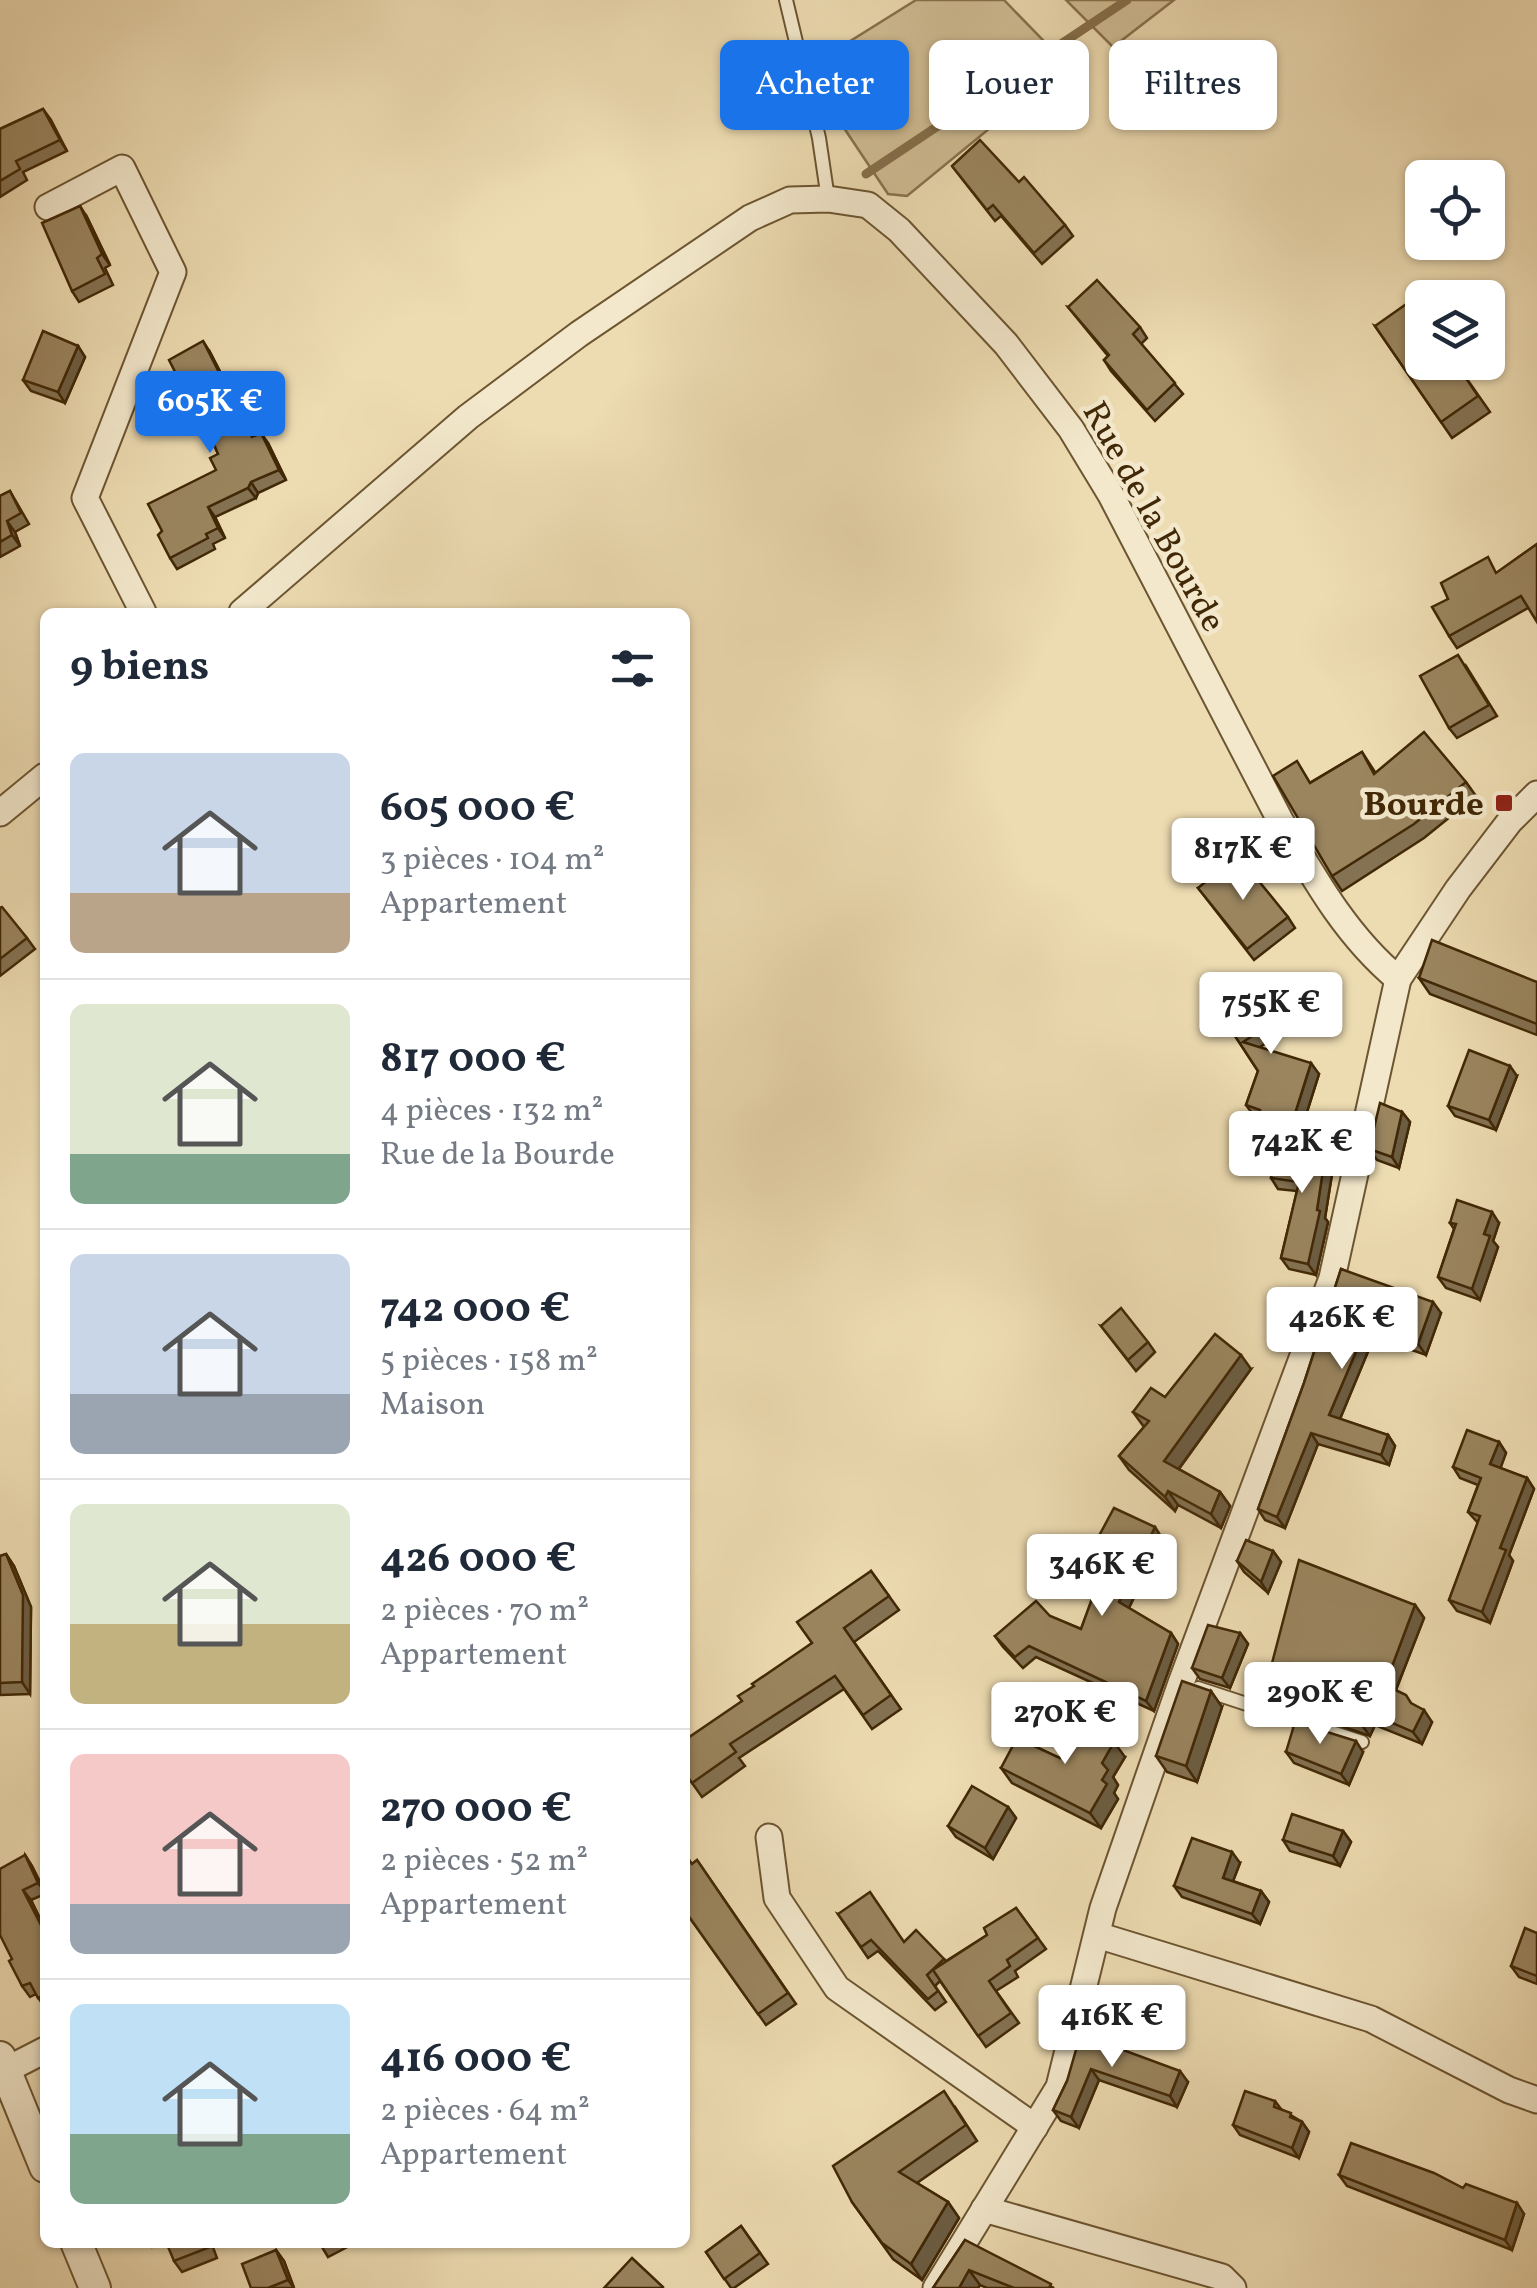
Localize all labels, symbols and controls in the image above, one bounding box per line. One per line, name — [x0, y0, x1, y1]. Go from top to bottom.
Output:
chip: Acheter — [720, 40, 909, 130]
chip: Louer — [929, 40, 1089, 130]
chip: Filtres — [1109, 40, 1277, 130]
map controls — [1405, 160, 1505, 380]
button: locate — [1405, 160, 1505, 260]
button: layers — [1405, 280, 1505, 380]
pin: 605K € — [129, 371, 291, 456]
text: 605K € — [157, 381, 263, 425]
street label: Rue de la Bourde — [1069, 394, 1236, 641]
text: 9 biens — [70, 639, 209, 698]
icon: filters — [605, 641, 660, 696]
text: 605 000 € — [380, 780, 575, 839]
place label: Bourde — [1363, 782, 1484, 830]
marker: Bourde — [1493, 792, 1515, 814]
icon: home — [150, 793, 270, 913]
pin: 817K € — [1162, 818, 1324, 903]
text: 817K € — [1194, 828, 1292, 872]
text: 3 pièces · 104 m² — [380, 839, 605, 883]
text: Appartement — [380, 883, 567, 927]
pin: 755K € — [1190, 972, 1352, 1057]
text: 755K € — [1221, 982, 1321, 1026]
text: 817 000 € — [380, 1031, 566, 1090]
icon: home — [150, 1044, 270, 1164]
text: 4 pièces · 132 m² — [380, 1090, 603, 1134]
pin: 742K € — [1221, 1111, 1383, 1196]
text: 742K € — [1251, 1121, 1353, 1165]
text: Rue de la Bourde — [380, 1134, 615, 1178]
text: 742 000 € — [380, 1281, 570, 1340]
pin: 426K € — [1261, 1287, 1423, 1372]
icon: home — [150, 1294, 270, 1414]
text: 426K € — [1289, 1297, 1395, 1341]
text: 5 pièces · 158 m² — [380, 1340, 598, 1384]
text: Maison — [380, 1384, 485, 1428]
text: 426 000 € — [380, 1531, 577, 1590]
pin: 346K € — [1021, 1534, 1183, 1619]
icon: home — [150, 1544, 270, 1664]
text: 346K € — [1049, 1544, 1155, 1588]
text: 2 pièces · 70 m² — [380, 1590, 589, 1634]
text: Appartement — [380, 1634, 567, 1678]
pin: 290K € — [1239, 1662, 1401, 1747]
text: 290K € — [1266, 1672, 1374, 1716]
pin: 270K € — [984, 1682, 1146, 1767]
text: 270K € — [1013, 1692, 1117, 1736]
text: 270 000 € — [380, 1781, 572, 1840]
icon: home — [150, 1794, 270, 1914]
text: 2 pièces · 52 m² — [380, 1840, 588, 1884]
text: Appartement — [380, 1884, 567, 1928]
pin: 416K € — [1031, 1985, 1193, 2070]
text: 416K € — [1061, 1995, 1163, 2039]
text: 416 000 € — [380, 2031, 572, 2090]
icon: home — [150, 2044, 270, 2164]
text: 2 pièces · 64 m² — [380, 2090, 590, 2134]
text: Appartement — [380, 2134, 567, 2178]

